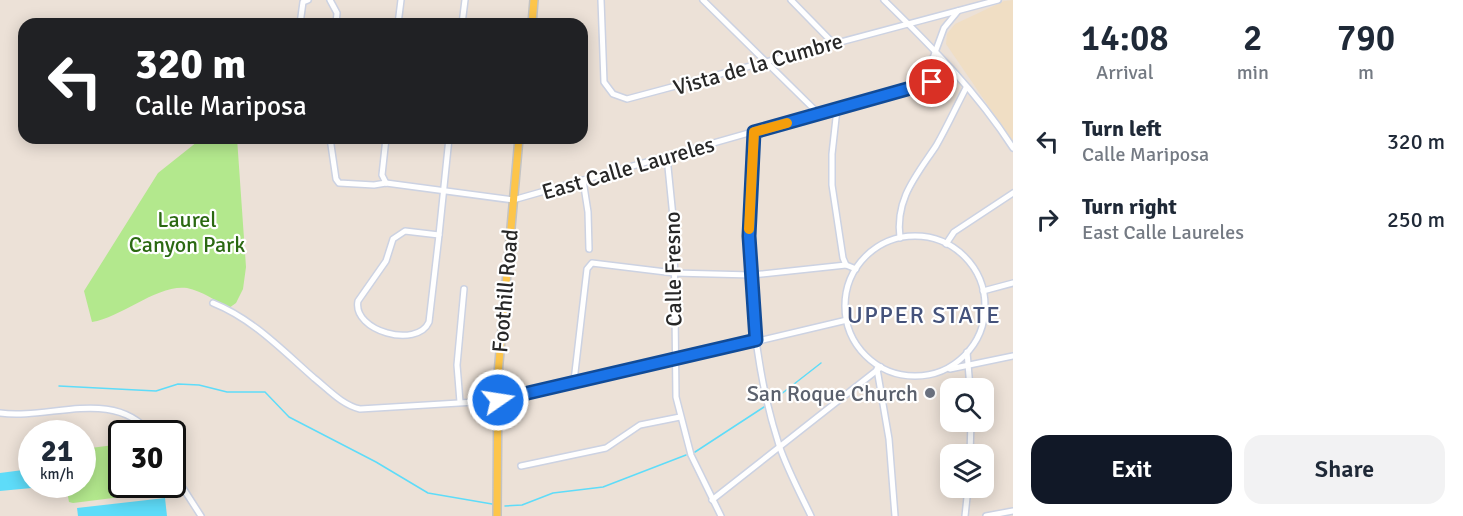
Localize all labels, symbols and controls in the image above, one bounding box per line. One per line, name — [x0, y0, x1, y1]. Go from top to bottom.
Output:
text: 14:08 — [1081, 16, 1169, 61]
text: 2 — [1243, 16, 1263, 61]
text: 790 — [1337, 16, 1395, 61]
street label: Vista de la Cumbre — [670, 27, 846, 101]
text: 320 m — [135, 39, 246, 90]
icon: left — [36, 42, 114, 120]
pin — [906, 56, 957, 107]
text: Arrival — [1096, 60, 1154, 85]
text: min — [1237, 60, 1269, 85]
text: m — [1358, 60, 1374, 85]
icon: arrive — [915, 65, 948, 98]
text: Calle Mariposa — [135, 90, 307, 123]
text: Turn left — [1082, 115, 1162, 142]
icon: left — [1031, 125, 1064, 158]
text: 320 m — [1387, 128, 1445, 155]
street label: East Calle Laureles — [539, 130, 717, 206]
text: Calle Mariposa — [1082, 142, 1209, 167]
text: Turn right — [1082, 193, 1177, 220]
icon: right — [1031, 203, 1064, 236]
park label: Laurel Canyon Park — [129, 206, 245, 258]
text: 250 m — [1387, 206, 1445, 233]
street label: Calle Fresno — [658, 211, 688, 327]
text: East Calle Laureles — [1082, 220, 1244, 245]
street label: Foothill Road — [486, 228, 524, 354]
district label: UPPER STATE — [847, 300, 1001, 330]
position arrow — [466, 368, 530, 432]
map controls — [940, 378, 994, 498]
button: search — [940, 378, 994, 432]
place label: San Roque Church — [747, 380, 918, 407]
marker: San Roque Church — [923, 386, 937, 400]
speed limit sign: 30 — [108, 420, 186, 498]
text: 21 — [41, 433, 73, 470]
button: Exit — [1031, 435, 1232, 504]
button: Share — [1244, 435, 1445, 504]
button: layers — [940, 444, 994, 498]
text: km/h — [40, 465, 74, 483]

